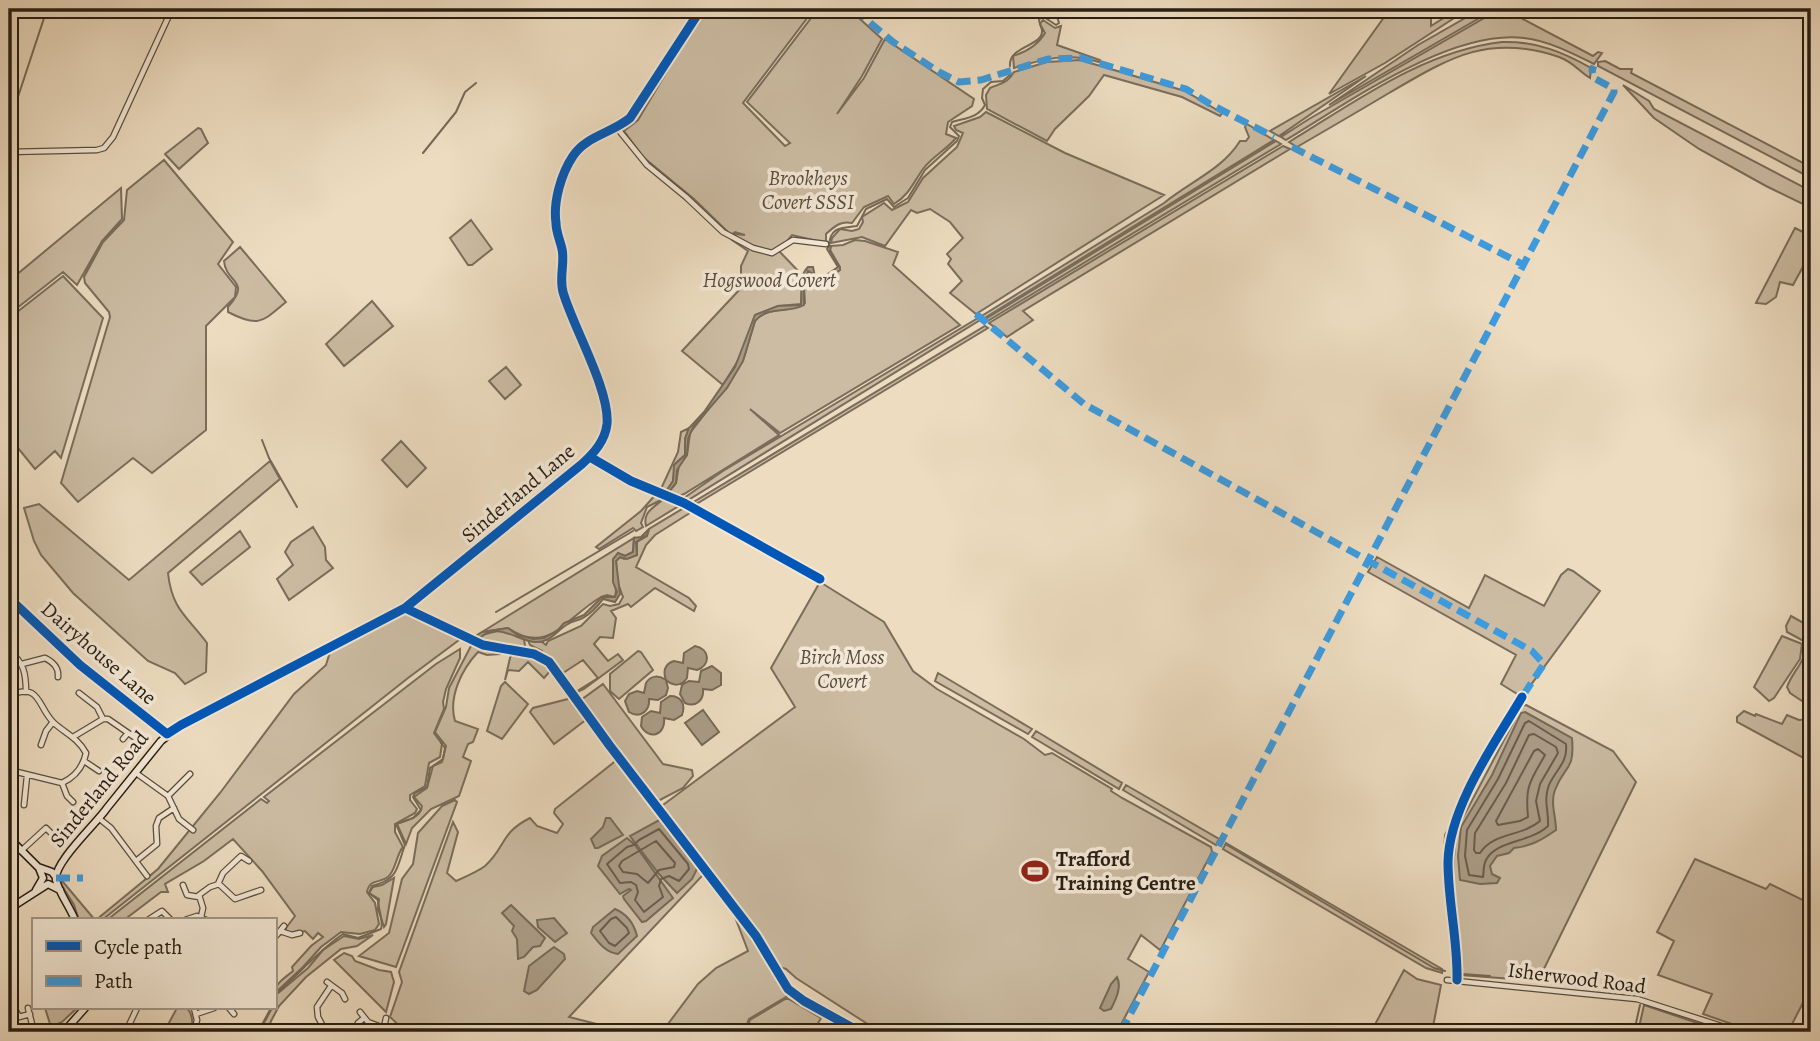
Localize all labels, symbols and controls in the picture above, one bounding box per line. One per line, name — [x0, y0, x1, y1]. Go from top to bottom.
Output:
park label: Brookheys Covert SSSI — [762, 164, 855, 216]
park label: Hogswood Covert — [703, 266, 836, 294]
street label: Sinderland Lane — [455, 437, 581, 549]
street label: Dairyhouse Lane — [35, 595, 163, 711]
park label: Birch Moss Covert — [800, 643, 884, 695]
street label: Sinderland Road — [43, 724, 155, 853]
place label: Trafford Training Centre — [1056, 845, 1196, 897]
sports icon: Trafford Training Centre — [1020, 856, 1050, 886]
legend — [32, 918, 276, 1010]
text: Cycle path — [94, 933, 183, 961]
street label: Isherwood Road — [1506, 956, 1648, 1000]
text: Path — [94, 967, 133, 995]

